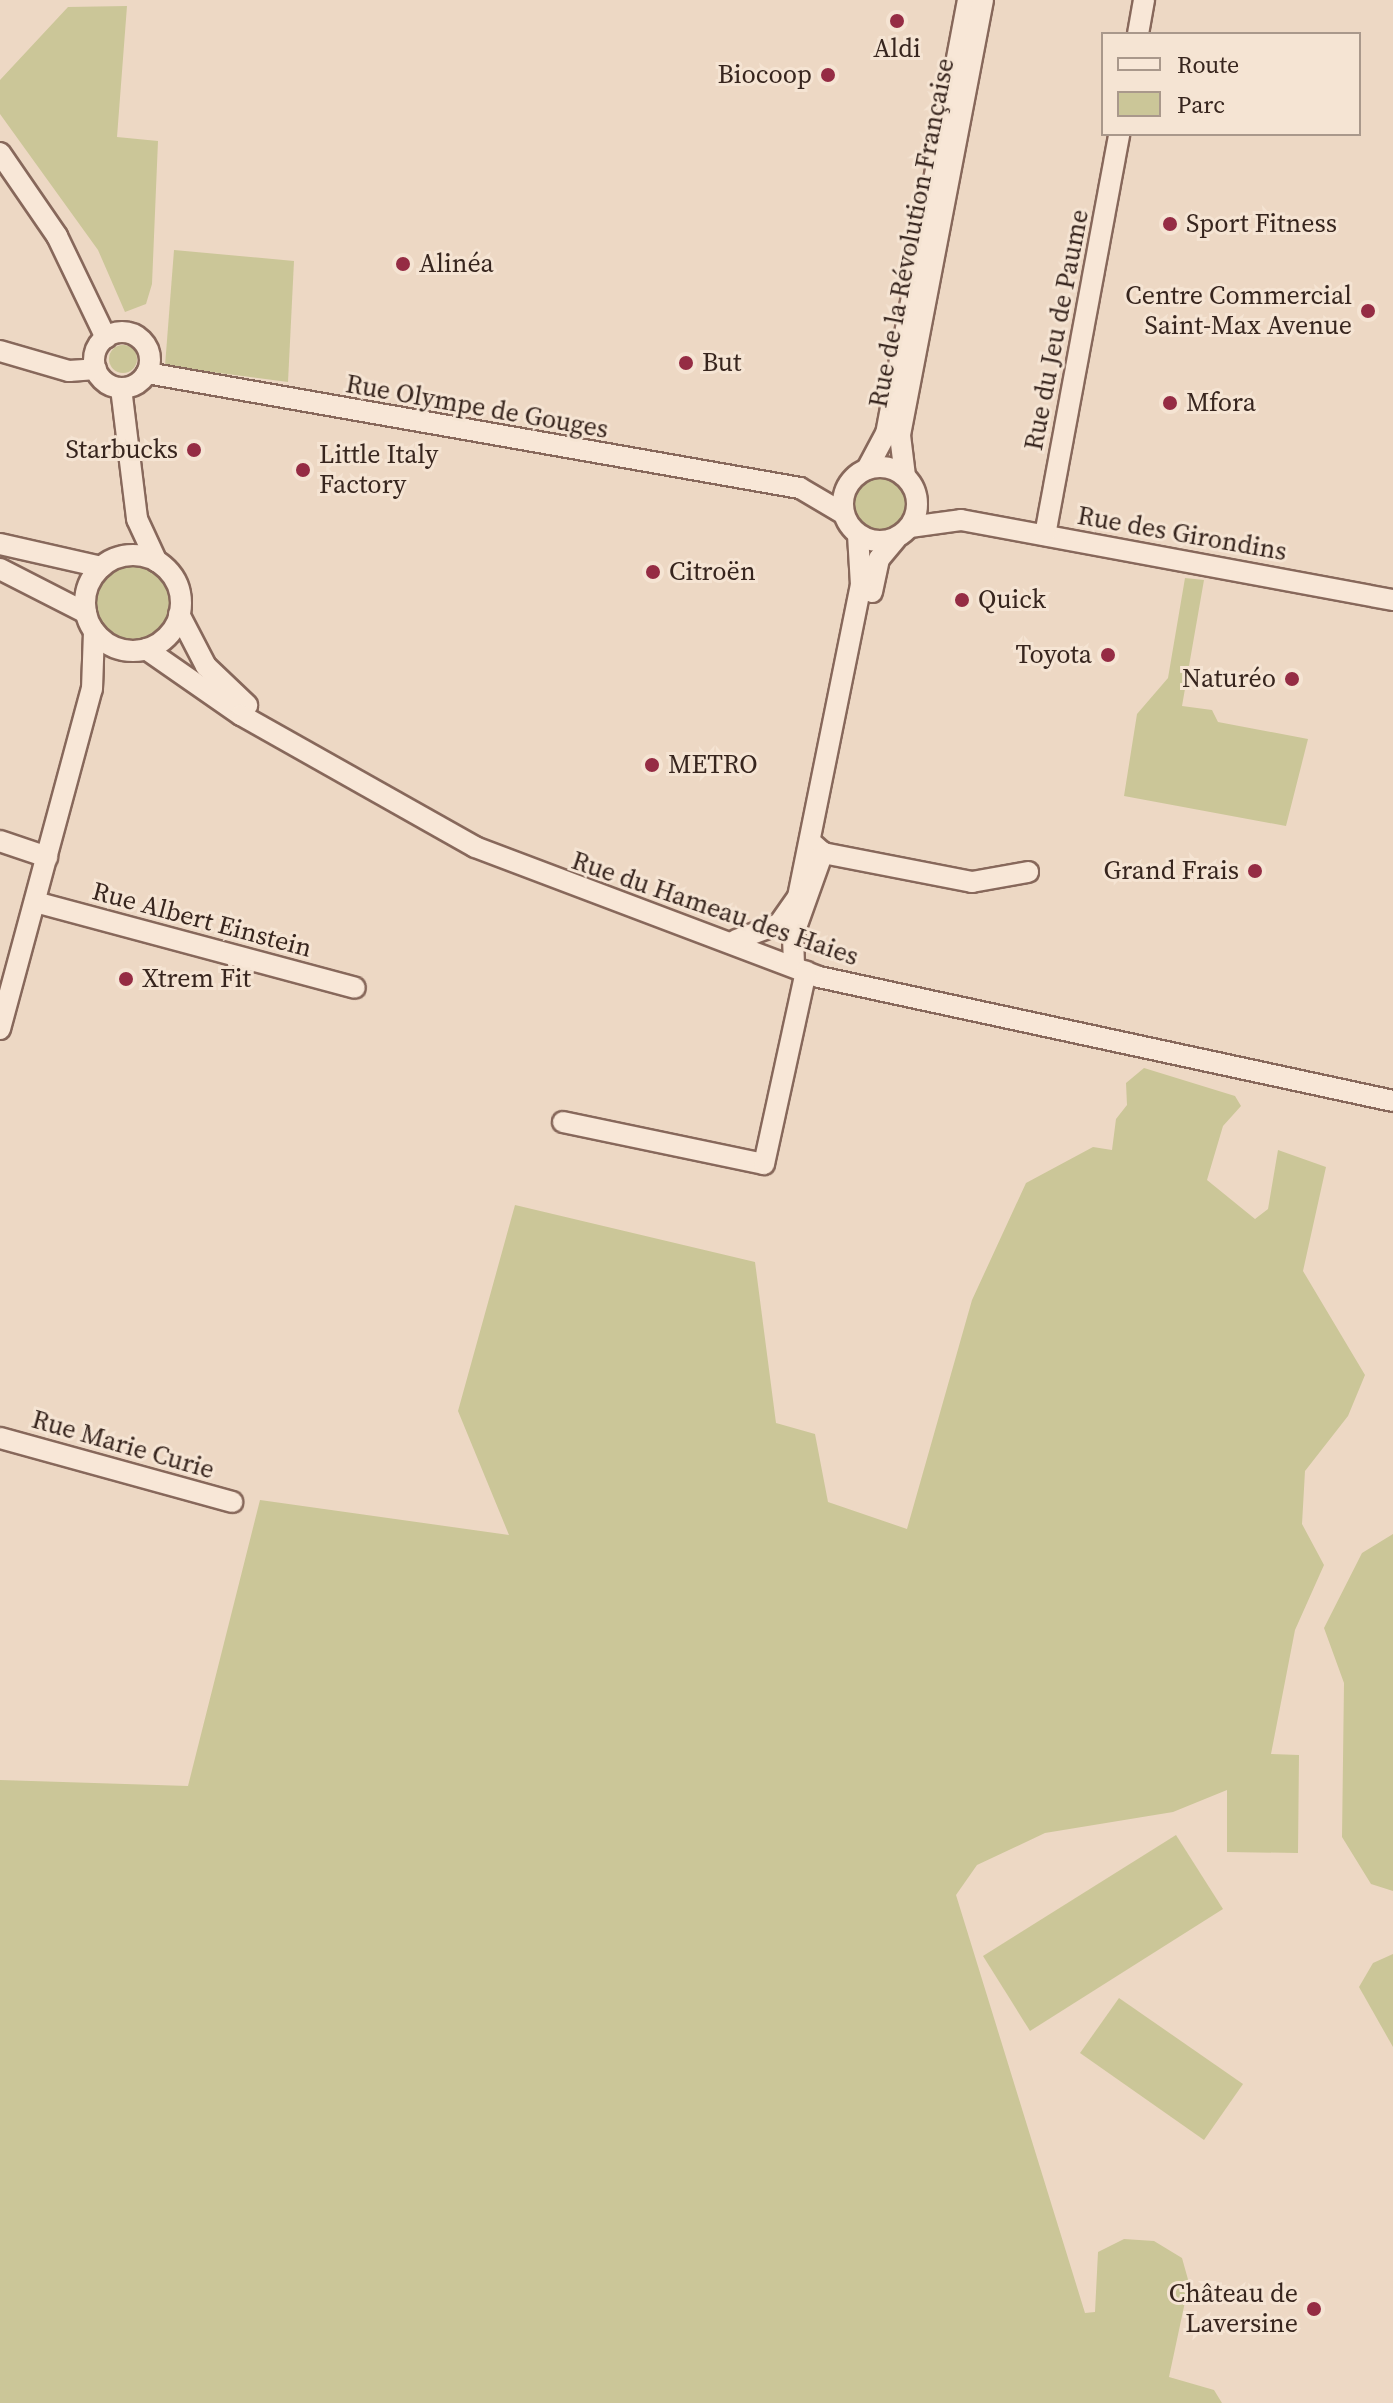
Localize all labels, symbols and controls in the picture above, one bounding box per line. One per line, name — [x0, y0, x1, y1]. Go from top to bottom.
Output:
marker: Aldi — [888, 12, 906, 30]
legend — [1101, 32, 1361, 136]
place label: Aldi — [873, 33, 921, 65]
text: Route — [1177, 48, 1239, 81]
street label: Rue de la Révolution Française — [863, 56, 961, 410]
place label: Biocoop — [717, 59, 812, 91]
marker: Biocoop — [819, 66, 837, 84]
text: Parc — [1177, 88, 1225, 121]
street label: Rue du Jeu de Paume — [1018, 207, 1096, 453]
place label: Sport Fitness — [1186, 208, 1337, 240]
marker: Sport Fitness — [1161, 215, 1179, 233]
place label: Alinéa — [419, 248, 494, 280]
marker: Alinéa — [394, 255, 412, 273]
place label: Centre Commercial Saint-Max Avenue — [1125, 280, 1352, 342]
marker: Centre Commercial Saint-Max Avenue — [1359, 302, 1377, 320]
place label: But — [702, 347, 741, 379]
marker: But — [677, 354, 695, 372]
street label: Rue Olympe de Gouges — [343, 369, 611, 445]
place label: Mfora — [1186, 387, 1256, 419]
marker: Mfora — [1161, 394, 1179, 412]
place label: Starbucks — [65, 434, 178, 466]
place label: Little Italy Factory — [319, 439, 438, 500]
marker: Starbucks — [185, 441, 203, 459]
marker: Little Italy Factory — [294, 461, 312, 479]
street label: Rue des Girondins — [1075, 500, 1289, 568]
place label: Citroën — [669, 556, 756, 588]
marker: Citroën — [644, 563, 662, 581]
place label: Quick — [978, 584, 1046, 616]
marker: Quick — [953, 591, 971, 609]
place label: Toyota — [1016, 639, 1092, 671]
marker: Toyota — [1099, 646, 1117, 664]
place label: Naturéo — [1182, 663, 1276, 695]
marker: Naturéo — [1283, 670, 1301, 688]
place label: METRO — [668, 749, 758, 781]
marker: METRO — [643, 756, 661, 774]
street label: Rue du Hameau des Haies — [567, 845, 863, 973]
place label: Grand Frais — [1103, 855, 1239, 887]
marker: Grand Frais — [1246, 862, 1264, 880]
street label: Rue Albert Einstein — [89, 876, 315, 964]
place label: Xtrem Fit — [142, 963, 251, 995]
marker: Xtrem Fit — [117, 970, 135, 988]
street label: Rue Marie Curie — [28, 1404, 218, 1486]
place label: Château de Laversine — [1169, 2278, 1298, 2340]
marker: Château de Laversine — [1305, 2300, 1323, 2318]

